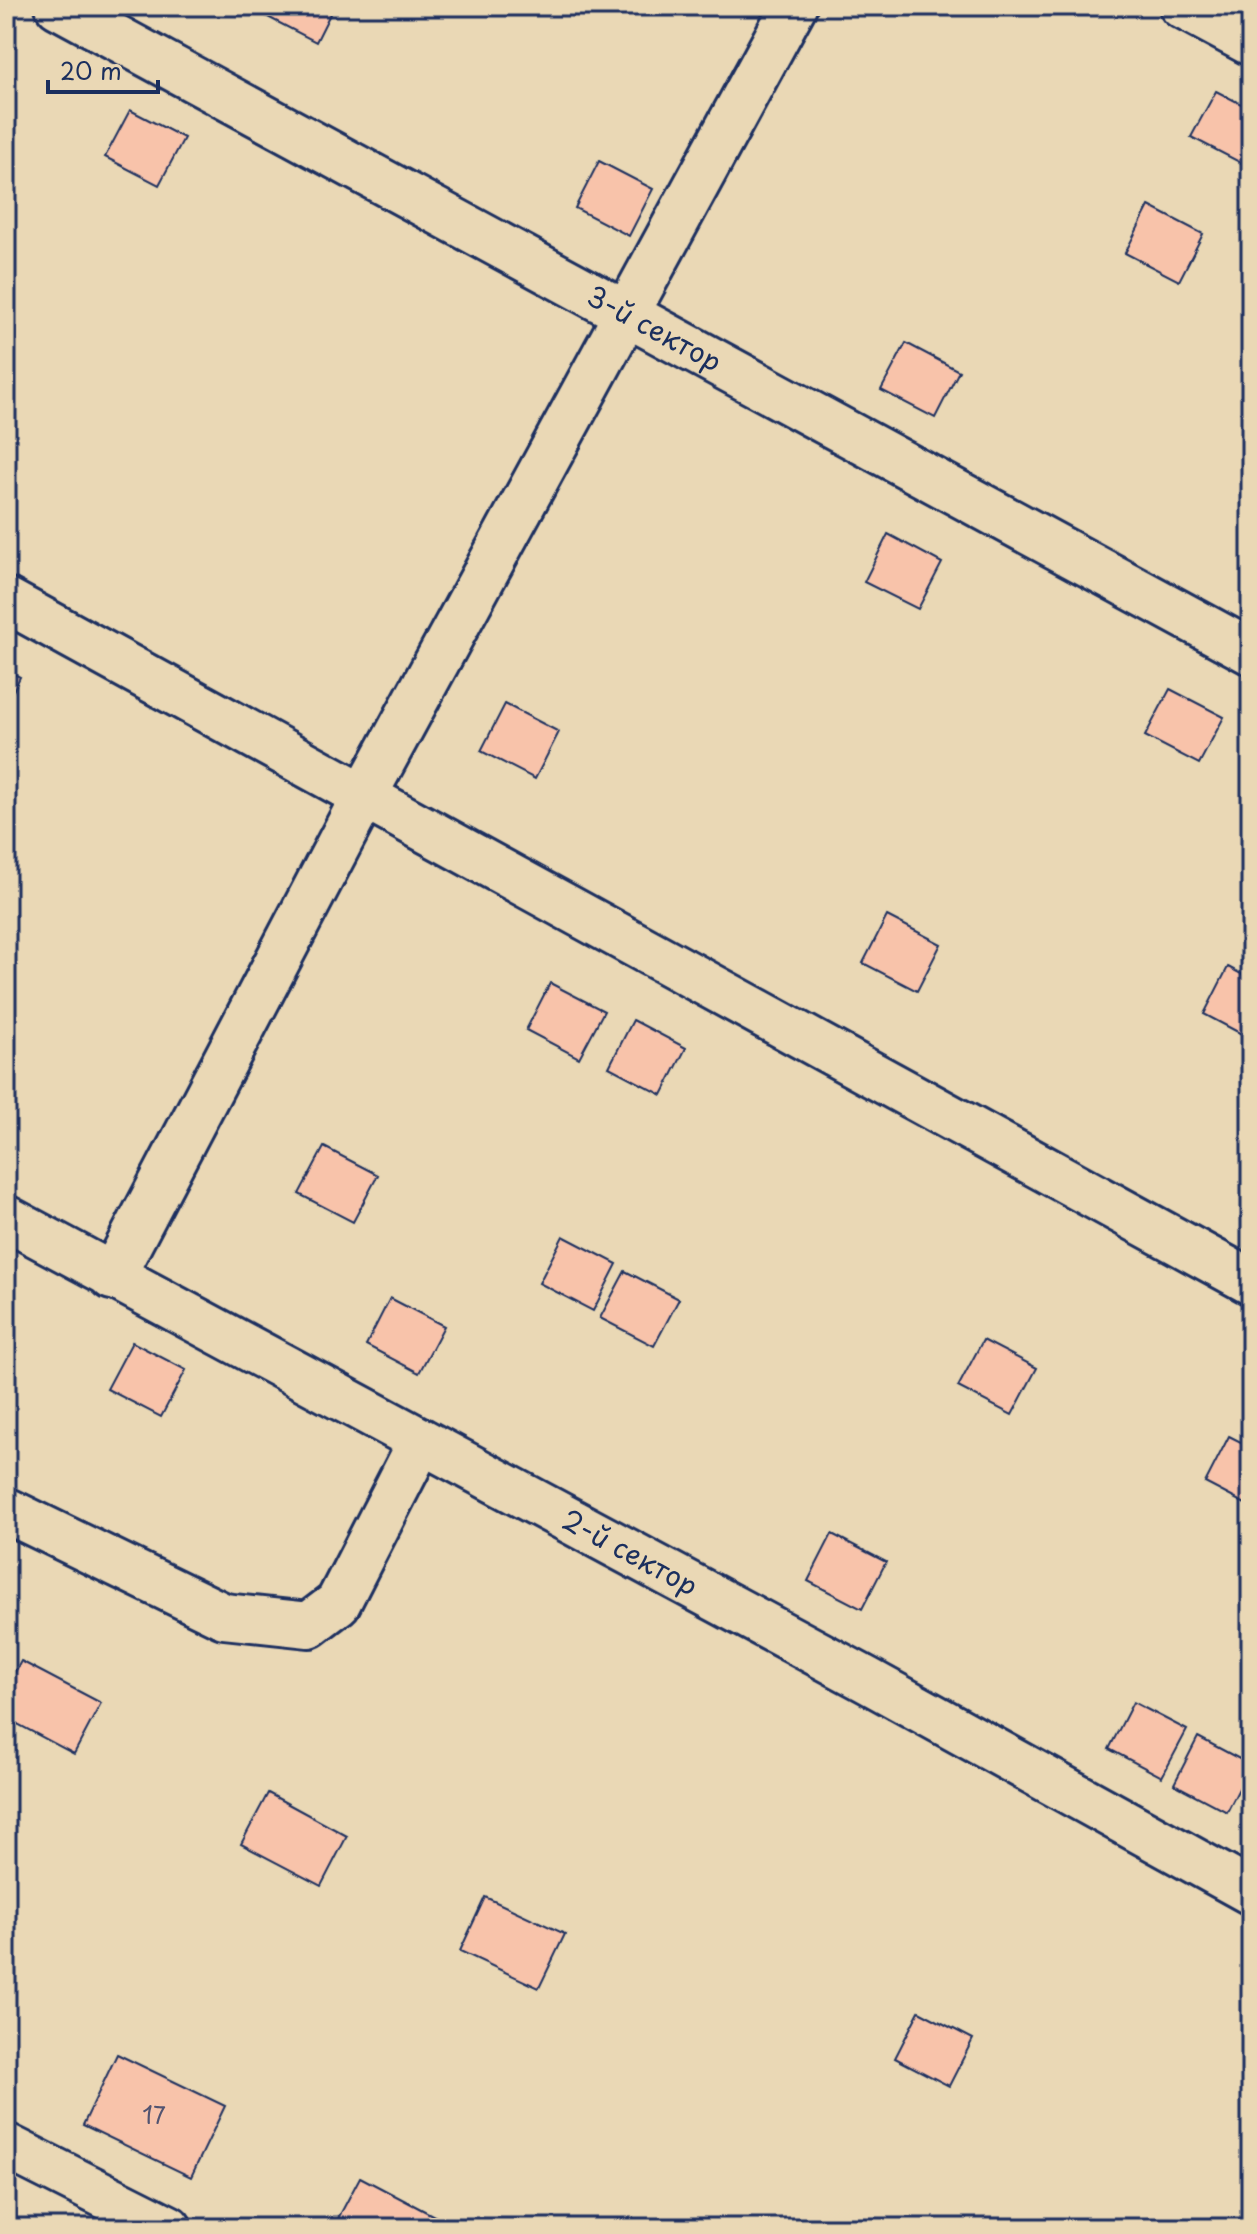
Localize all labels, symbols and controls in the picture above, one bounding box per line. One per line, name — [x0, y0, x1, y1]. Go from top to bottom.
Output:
scale bar — [48, 44, 158, 94]
text: 20 m — [60, 52, 122, 88]
street label: 3-й сектор — [580, 273, 730, 382]
street label: 2-й сектор — [555, 1497, 706, 1606]
house number: 17 — [142, 2096, 166, 2132]

